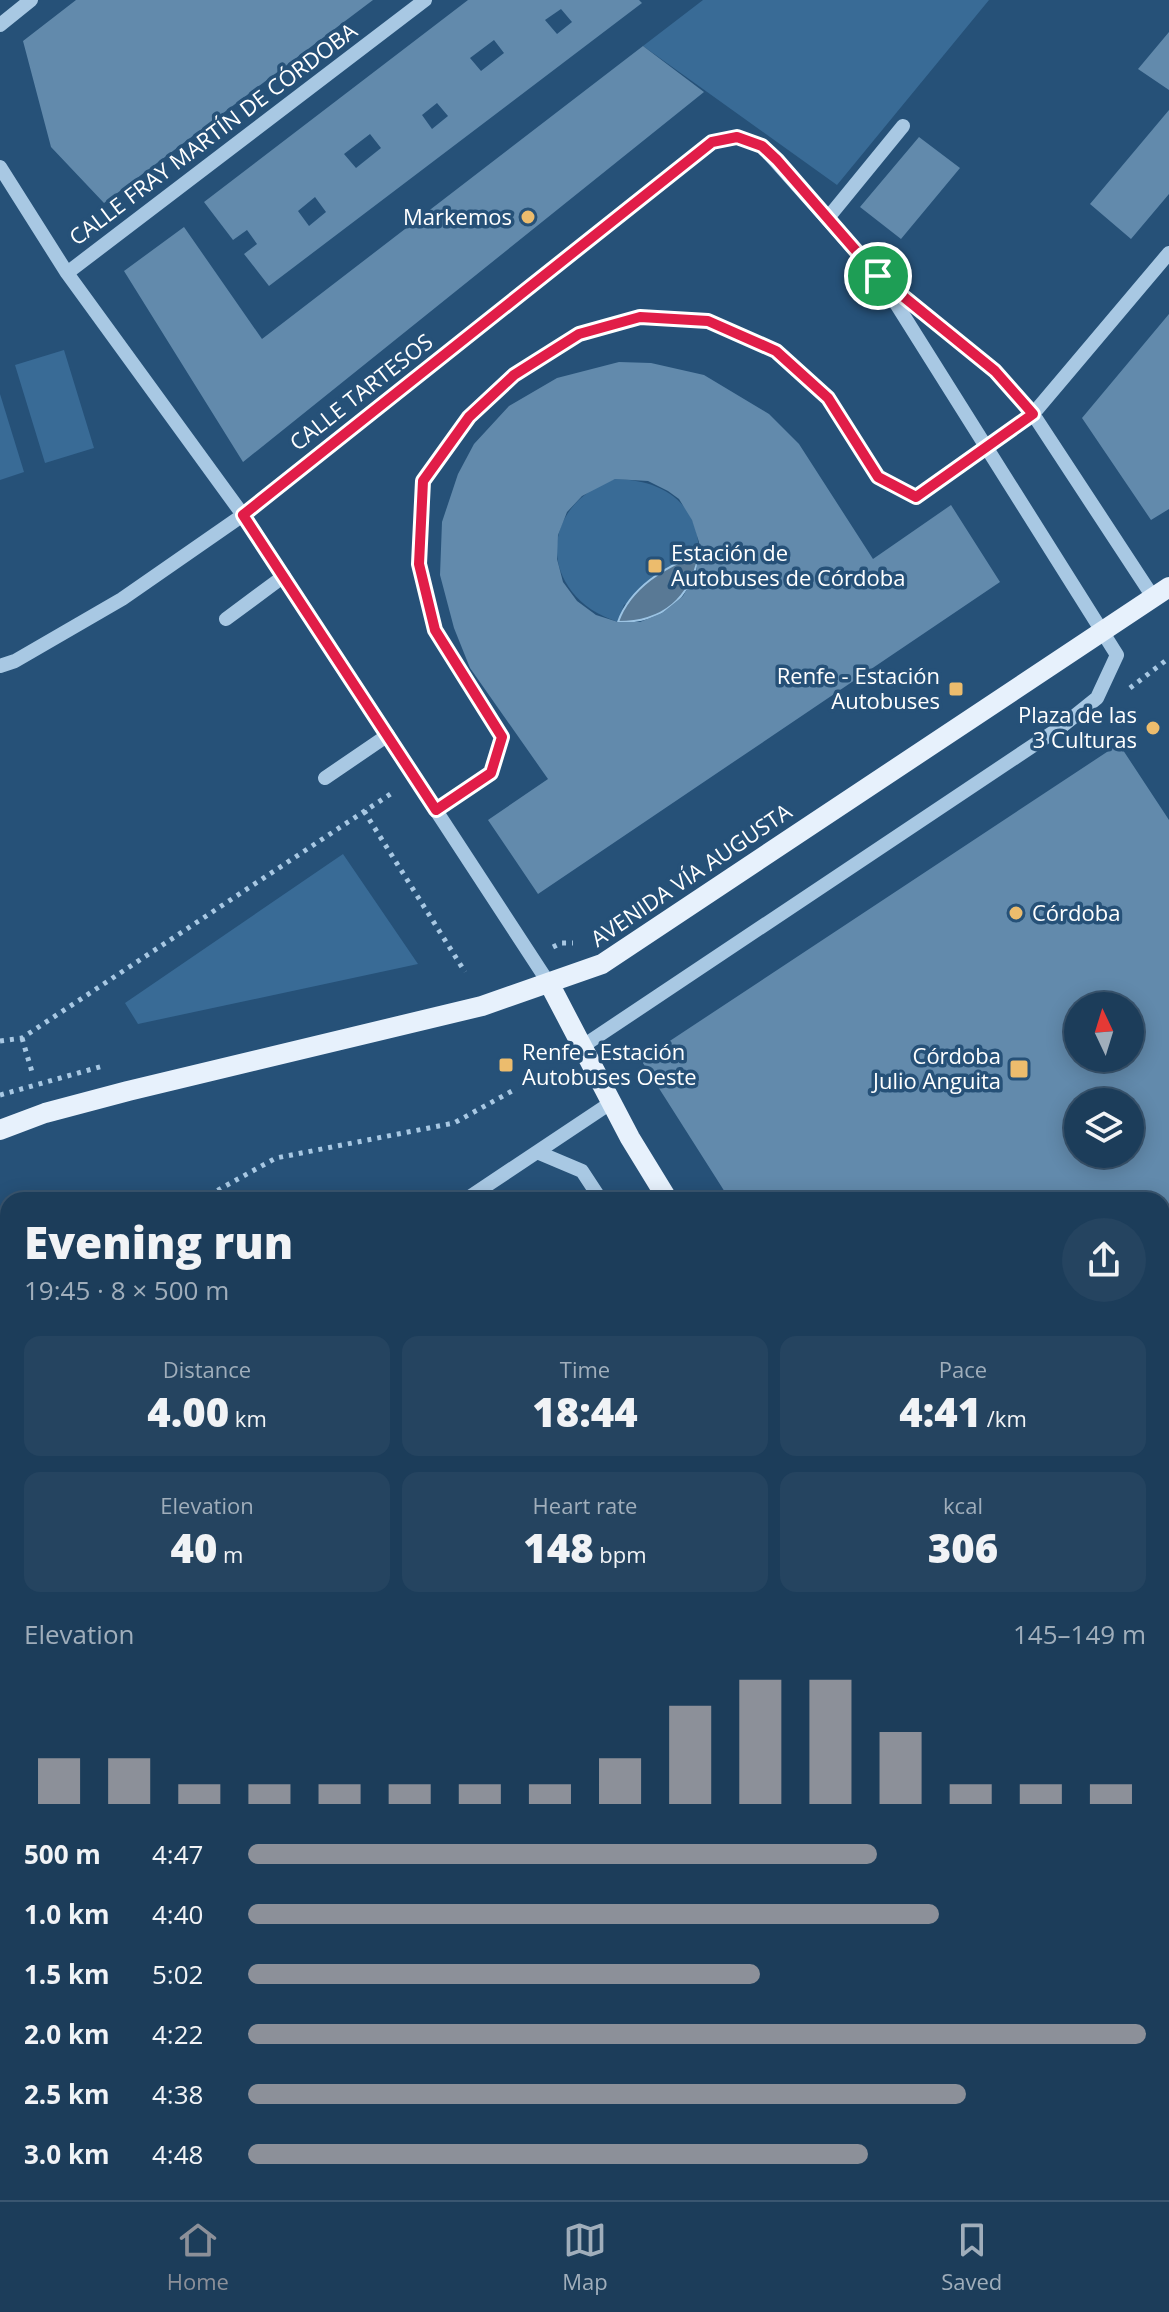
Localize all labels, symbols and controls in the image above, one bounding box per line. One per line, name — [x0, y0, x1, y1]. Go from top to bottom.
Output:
street label: CALLE FRAY MARTÍN DE CÓRDOBA — [62, 15, 362, 251]
place label: Markemos — [403, 201, 512, 231]
marker: Markemos — [519, 208, 537, 226]
pin — [844, 242, 912, 310]
icon: arrive — [856, 254, 900, 298]
street label: CALLE TARTESOS — [283, 326, 438, 457]
place label: Estación de Autobuses de Córdoba — [671, 537, 905, 592]
marker: Estación de Autobuses de Córdoba — [646, 557, 664, 575]
place label: Renfe - Estación Autobuses — [777, 660, 940, 715]
marker: Renfe - Estación Autobuses — [947, 680, 965, 698]
place label: Plaza de las 3 Culturas — [1018, 699, 1137, 754]
marker: Plaza de las 3 Culturas — [1144, 719, 1162, 737]
street label: AVENIDA VÍA AUGUSTA — [584, 796, 797, 953]
place label: Córdoba — [1032, 897, 1120, 927]
marker: Córdoba — [1007, 904, 1025, 922]
north arrow — [1064, 992, 1144, 1072]
map controls — [1064, 992, 1144, 1168]
place label: Renfe - Estación Autobuses Oeste — [522, 1036, 697, 1091]
place label: Córdoba Julio Anguita — [871, 1040, 1001, 1095]
marker: Renfe - Estación Autobuses Oeste — [497, 1056, 515, 1074]
marker: Córdoba Julio Anguita — [1008, 1058, 1030, 1080]
button: layers — [1064, 1088, 1144, 1168]
text: Evening run — [24, 1212, 293, 1272]
button: share — [1062, 1218, 1146, 1302]
text: 19:45 · 8 × 500 m — [24, 1272, 229, 1308]
text: Distance — [163, 1354, 251, 1384]
text: Time — [560, 1354, 610, 1384]
text: Pace — [939, 1354, 987, 1384]
text: 4.00 — [147, 1384, 229, 1439]
text: 18:44 — [532, 1384, 638, 1439]
text: 4:41 — [899, 1384, 981, 1439]
text: km — [229, 1403, 267, 1433]
text: /km — [981, 1403, 1027, 1433]
text: Elevation — [160, 1490, 254, 1520]
text: Heart rate — [533, 1490, 637, 1520]
text: kcal — [943, 1490, 983, 1520]
text: 40 — [171, 1520, 217, 1575]
text: 148 — [523, 1520, 594, 1575]
text: 306 — [928, 1520, 998, 1575]
text: m — [217, 1539, 243, 1569]
text: bpm — [594, 1539, 647, 1569]
text: Elevation — [24, 1616, 134, 1652]
text: 145–149 m — [1013, 1616, 1146, 1652]
text: 500 m — [24, 1836, 101, 1872]
text: 4:47 — [152, 1836, 203, 1872]
text: 1.0 km — [24, 1896, 110, 1932]
text: 4:40 — [152, 1896, 203, 1932]
text: 1.5 km — [24, 1956, 110, 1992]
text: 5:02 — [152, 1956, 203, 1992]
text: 2.0 km — [24, 2016, 110, 2052]
text: 4:22 — [152, 2016, 203, 2052]
text: 2.5 km — [24, 2076, 110, 2112]
text: 4:38 — [152, 2076, 203, 2112]
text: 3.0 km — [24, 2136, 110, 2172]
text: 4:48 — [152, 2136, 203, 2172]
tab: Home — [167, 2218, 229, 2296]
tab: Map — [562, 2218, 608, 2296]
tab: Saved — [941, 2218, 1002, 2296]

